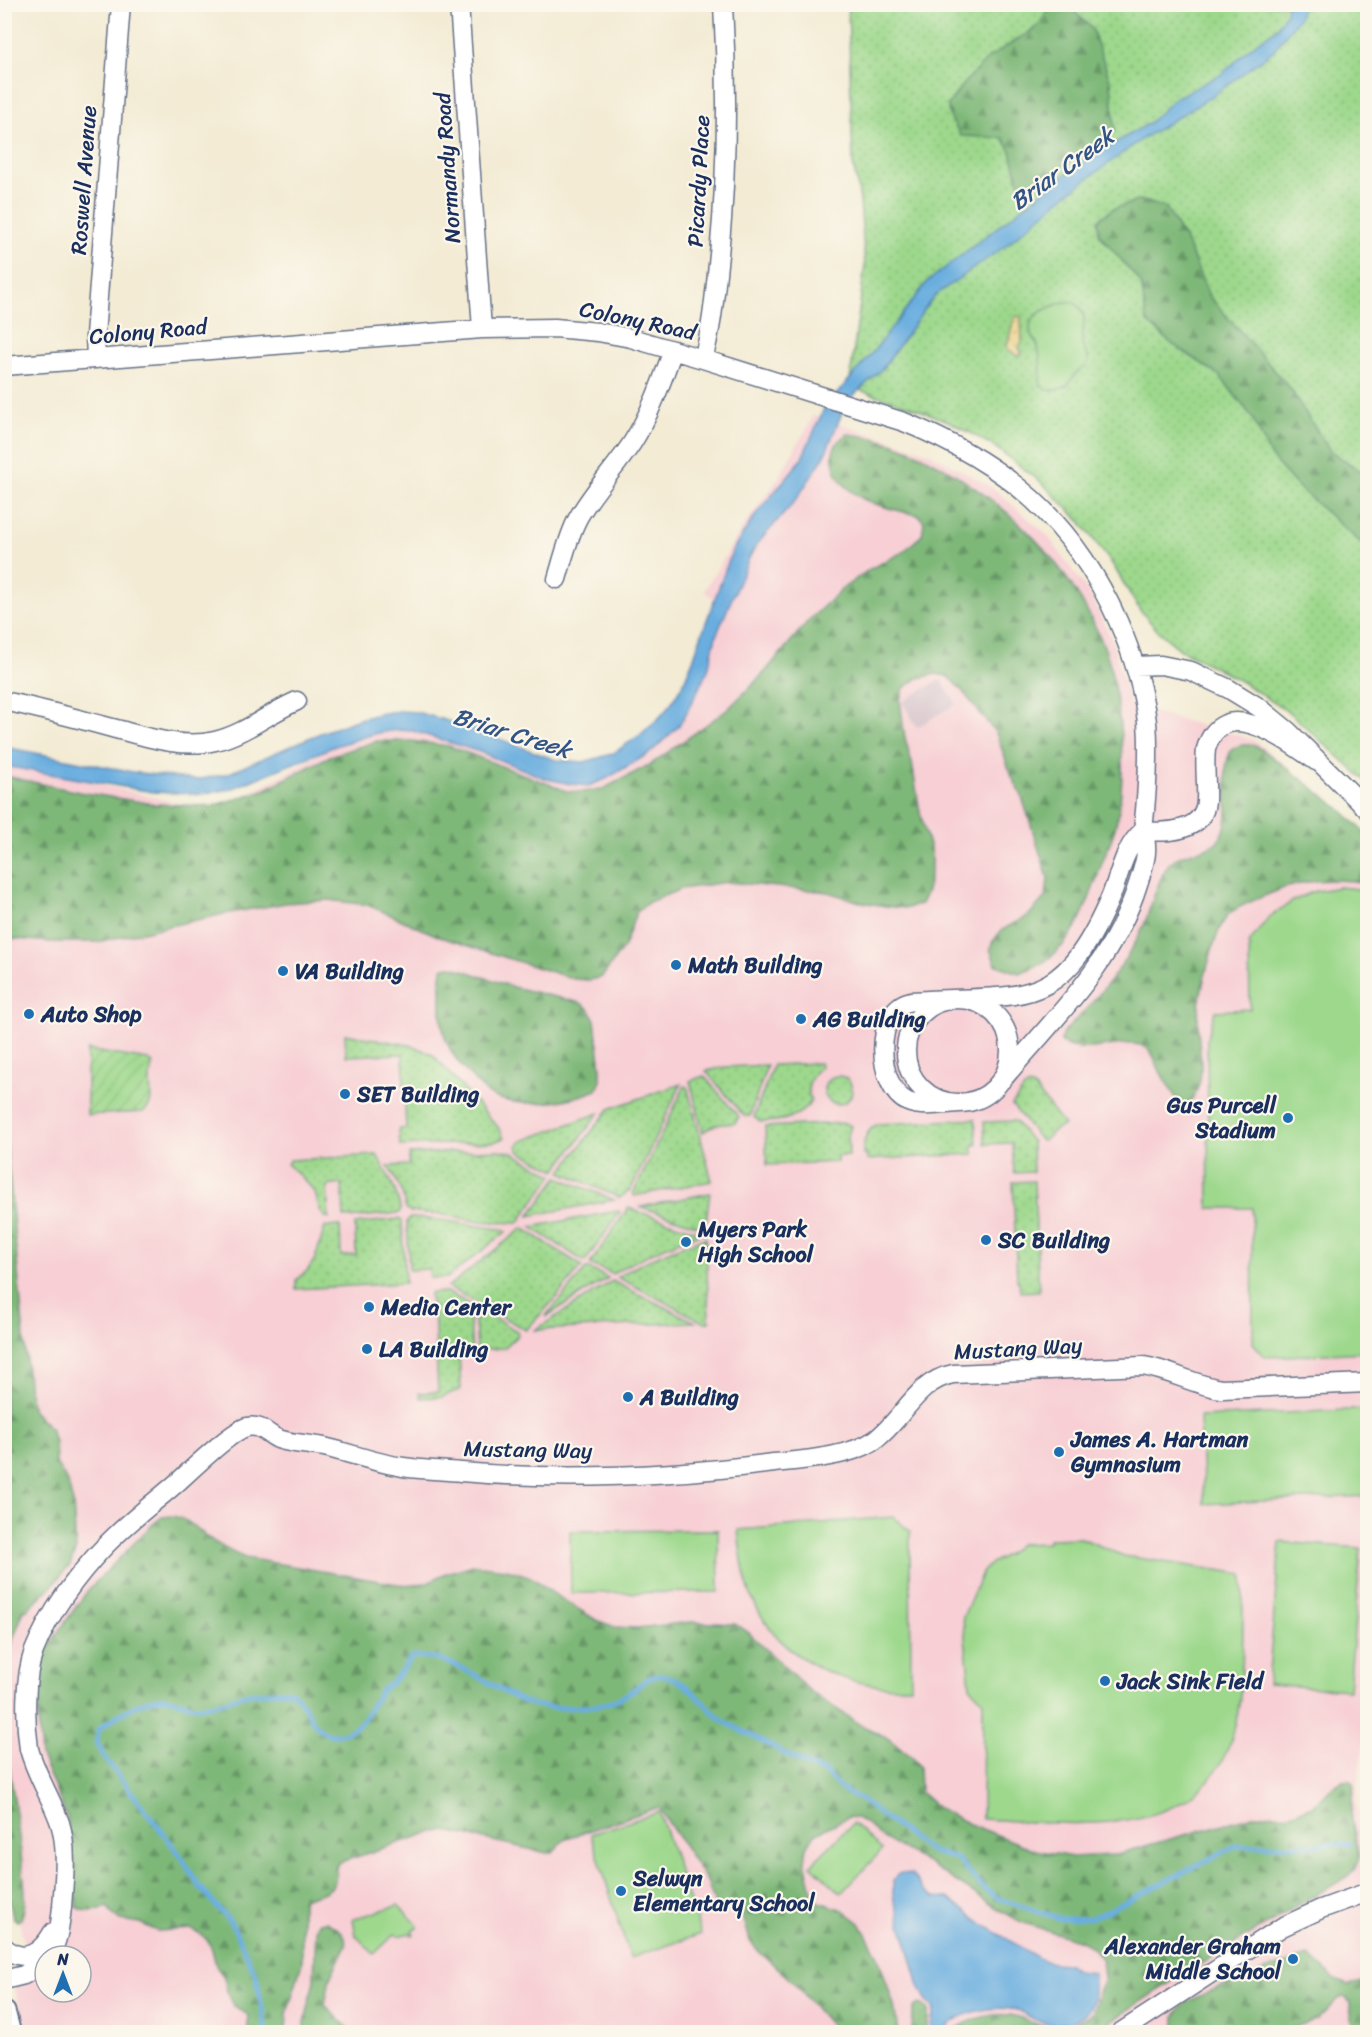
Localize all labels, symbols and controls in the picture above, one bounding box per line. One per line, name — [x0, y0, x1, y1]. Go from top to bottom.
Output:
street label: Normandy Road — [423, 90, 472, 245]
street label: Roswell Avenue — [59, 104, 108, 256]
street label: Picardy Place — [676, 114, 721, 248]
water label: Briar Creek — [1001, 114, 1126, 222]
street label: Colony Road — [576, 289, 701, 352]
street label: Colony Road — [88, 307, 210, 356]
water label: Briar Creek — [448, 695, 579, 772]
place label: Math Building — [687, 946, 823, 985]
place label: VA Building — [295, 952, 404, 991]
marker: Math Building — [669, 958, 683, 972]
marker: VA Building — [276, 964, 290, 978]
place label: Auto Shop — [40, 995, 142, 1034]
place label: AG Building — [812, 1000, 926, 1039]
marker: Auto Shop — [22, 1007, 36, 1021]
marker: AG Building — [794, 1012, 808, 1026]
place label: SET Building — [356, 1075, 479, 1114]
place label: Gus Purcell Stadium — [1166, 1086, 1278, 1150]
marker: SET Building — [338, 1087, 352, 1101]
marker: Gus Purcell Stadium — [1281, 1111, 1295, 1125]
place label: Myers Park High School — [697, 1210, 815, 1274]
place label: SC Building — [997, 1221, 1110, 1260]
marker: SC Building — [979, 1233, 993, 1247]
marker: Myers Park High School — [679, 1235, 693, 1249]
place label: Media Center — [380, 1288, 513, 1327]
marker: Media Center — [362, 1300, 376, 1314]
street label: Mustang Way — [953, 1326, 1084, 1371]
place label: LA Building — [379, 1330, 488, 1369]
marker: LA Building — [360, 1342, 374, 1356]
place label: A Building — [639, 1378, 739, 1417]
marker: A Building — [621, 1390, 635, 1404]
place label: James A. Hartman Gymnasium — [1069, 1420, 1248, 1484]
street label: Mustang Way — [463, 1429, 593, 1470]
marker: James A. Hartman Gymnasium — [1052, 1445, 1066, 1459]
place label: Jack Sink Field — [1115, 1662, 1266, 1701]
marker: Jack Sink Field — [1098, 1674, 1112, 1688]
place label: Selwyn Elementary School — [632, 1859, 815, 1923]
marker: Selwyn Elementary School — [614, 1884, 628, 1898]
place label: Alexander Graham Middle School — [1104, 1927, 1282, 1991]
north arrow — [33, 1944, 93, 2004]
text: N — [56, 1945, 69, 1974]
marker: Alexander Graham Middle School — [1286, 1952, 1300, 1966]

